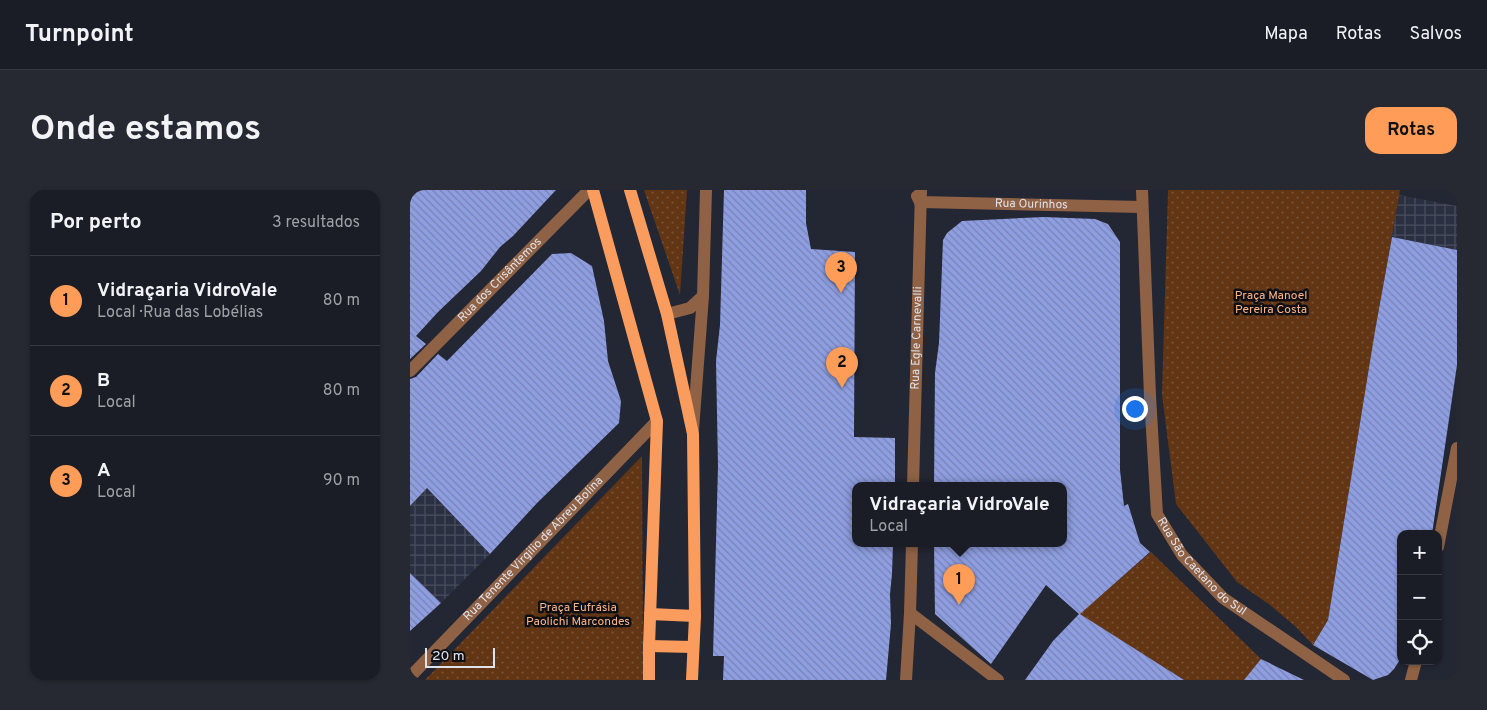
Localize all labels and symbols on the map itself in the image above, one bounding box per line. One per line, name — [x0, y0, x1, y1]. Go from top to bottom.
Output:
street label: Rua Ourinhos — [995, 196, 1068, 213]
street label: Rua dos Crisântemos — [455, 234, 545, 326]
pin: 3 — [825, 252, 857, 293]
street label: Rua Egle Carnevalli — [908, 286, 926, 390]
park label: Praça Manoel Pereira Costa — [1235, 288, 1307, 318]
pin: 2 — [826, 347, 858, 388]
your location — [1122, 396, 1148, 422]
street label: Rua Tenente Virgilio de Abreu Bolina — [460, 473, 607, 625]
street label: Rua São Caetano do Sul — [1153, 515, 1249, 619]
pin: 1 — [943, 564, 975, 605]
park label: Praça Eufrásia Paolichi Marcondes — [526, 600, 630, 630]
scale bar — [425, 645, 495, 668]

